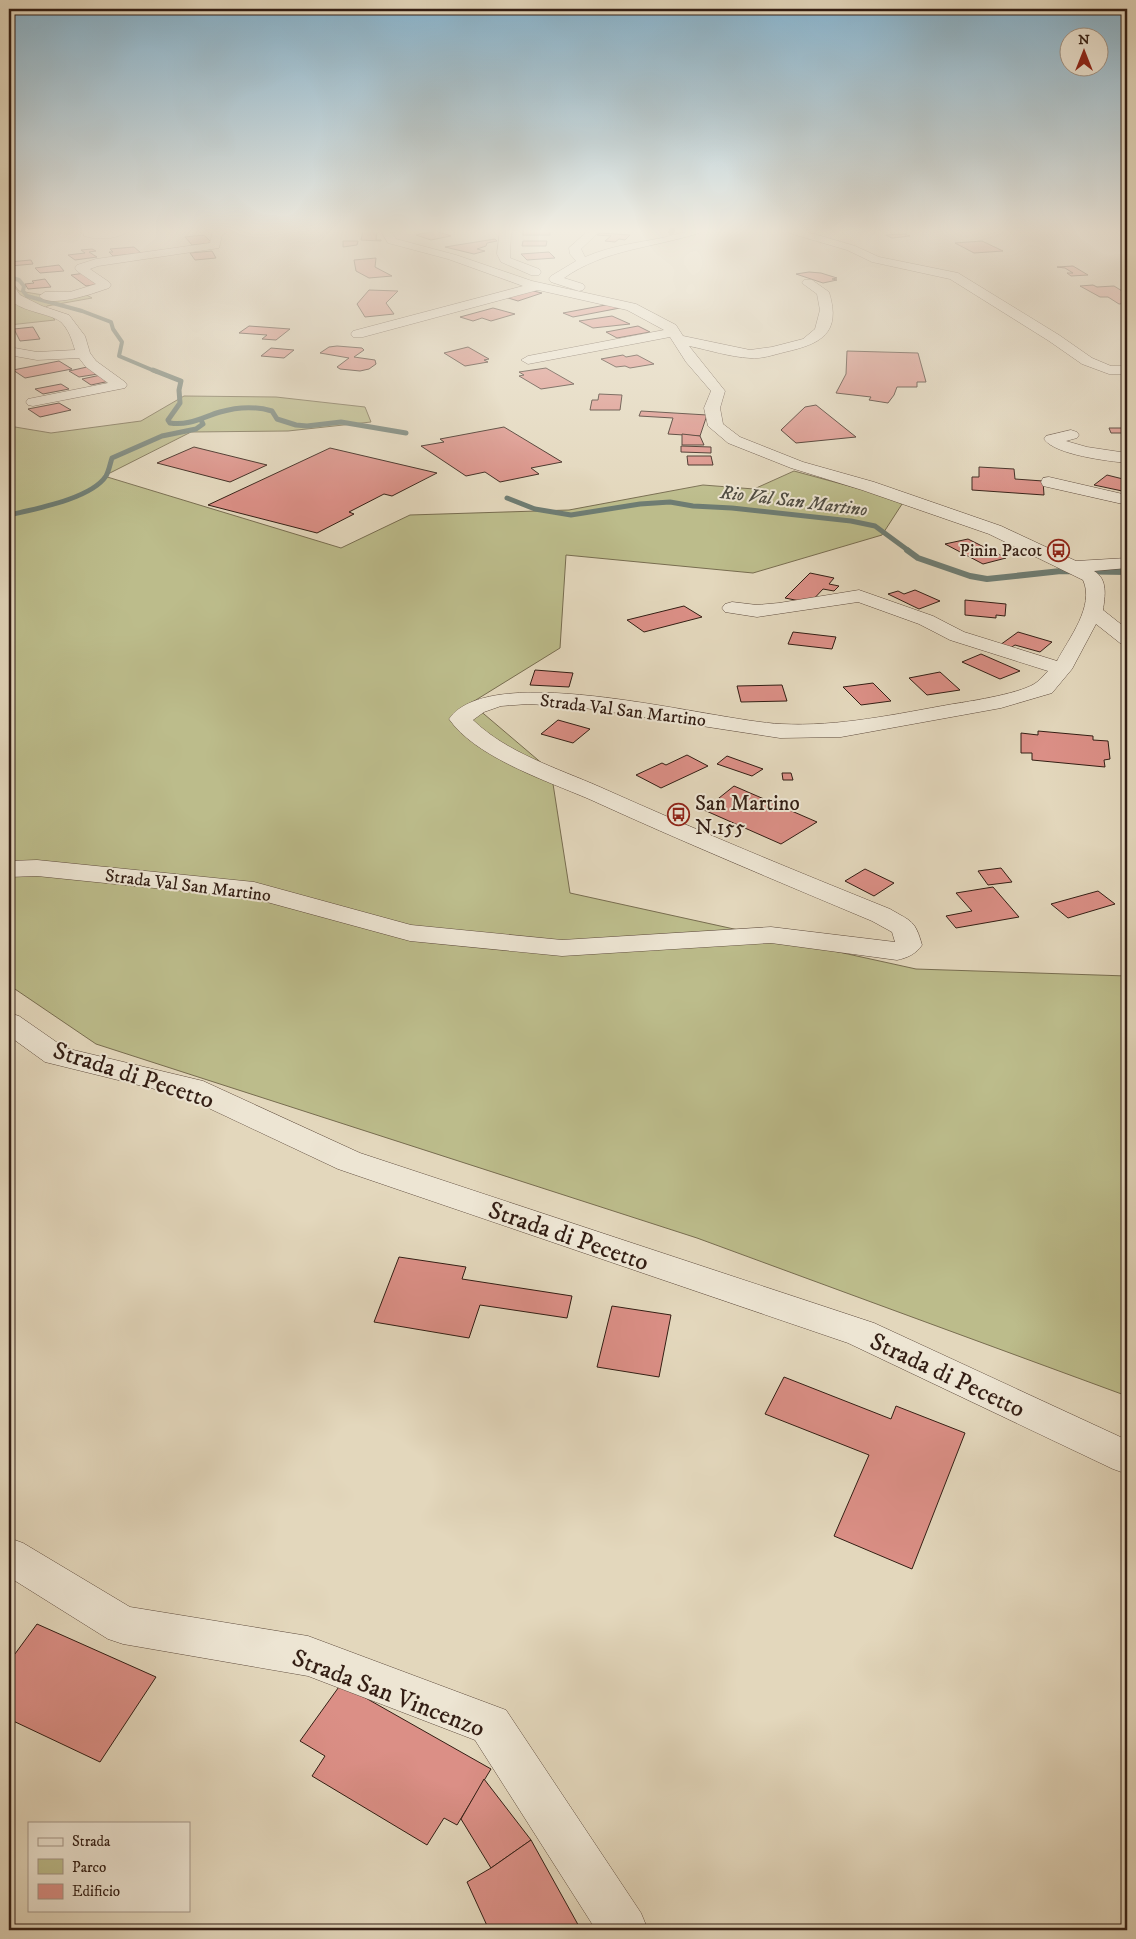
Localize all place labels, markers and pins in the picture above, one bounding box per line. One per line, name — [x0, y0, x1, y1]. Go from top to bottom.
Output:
bus stop icon: Pinin Pacot — [1046, 538, 1070, 562]
place label: Pinin Pacot — [959, 540, 1042, 562]
place label: San Martino N.155 — [695, 791, 800, 841]
bus stop icon: San Martino N.155 — [667, 803, 691, 827]

